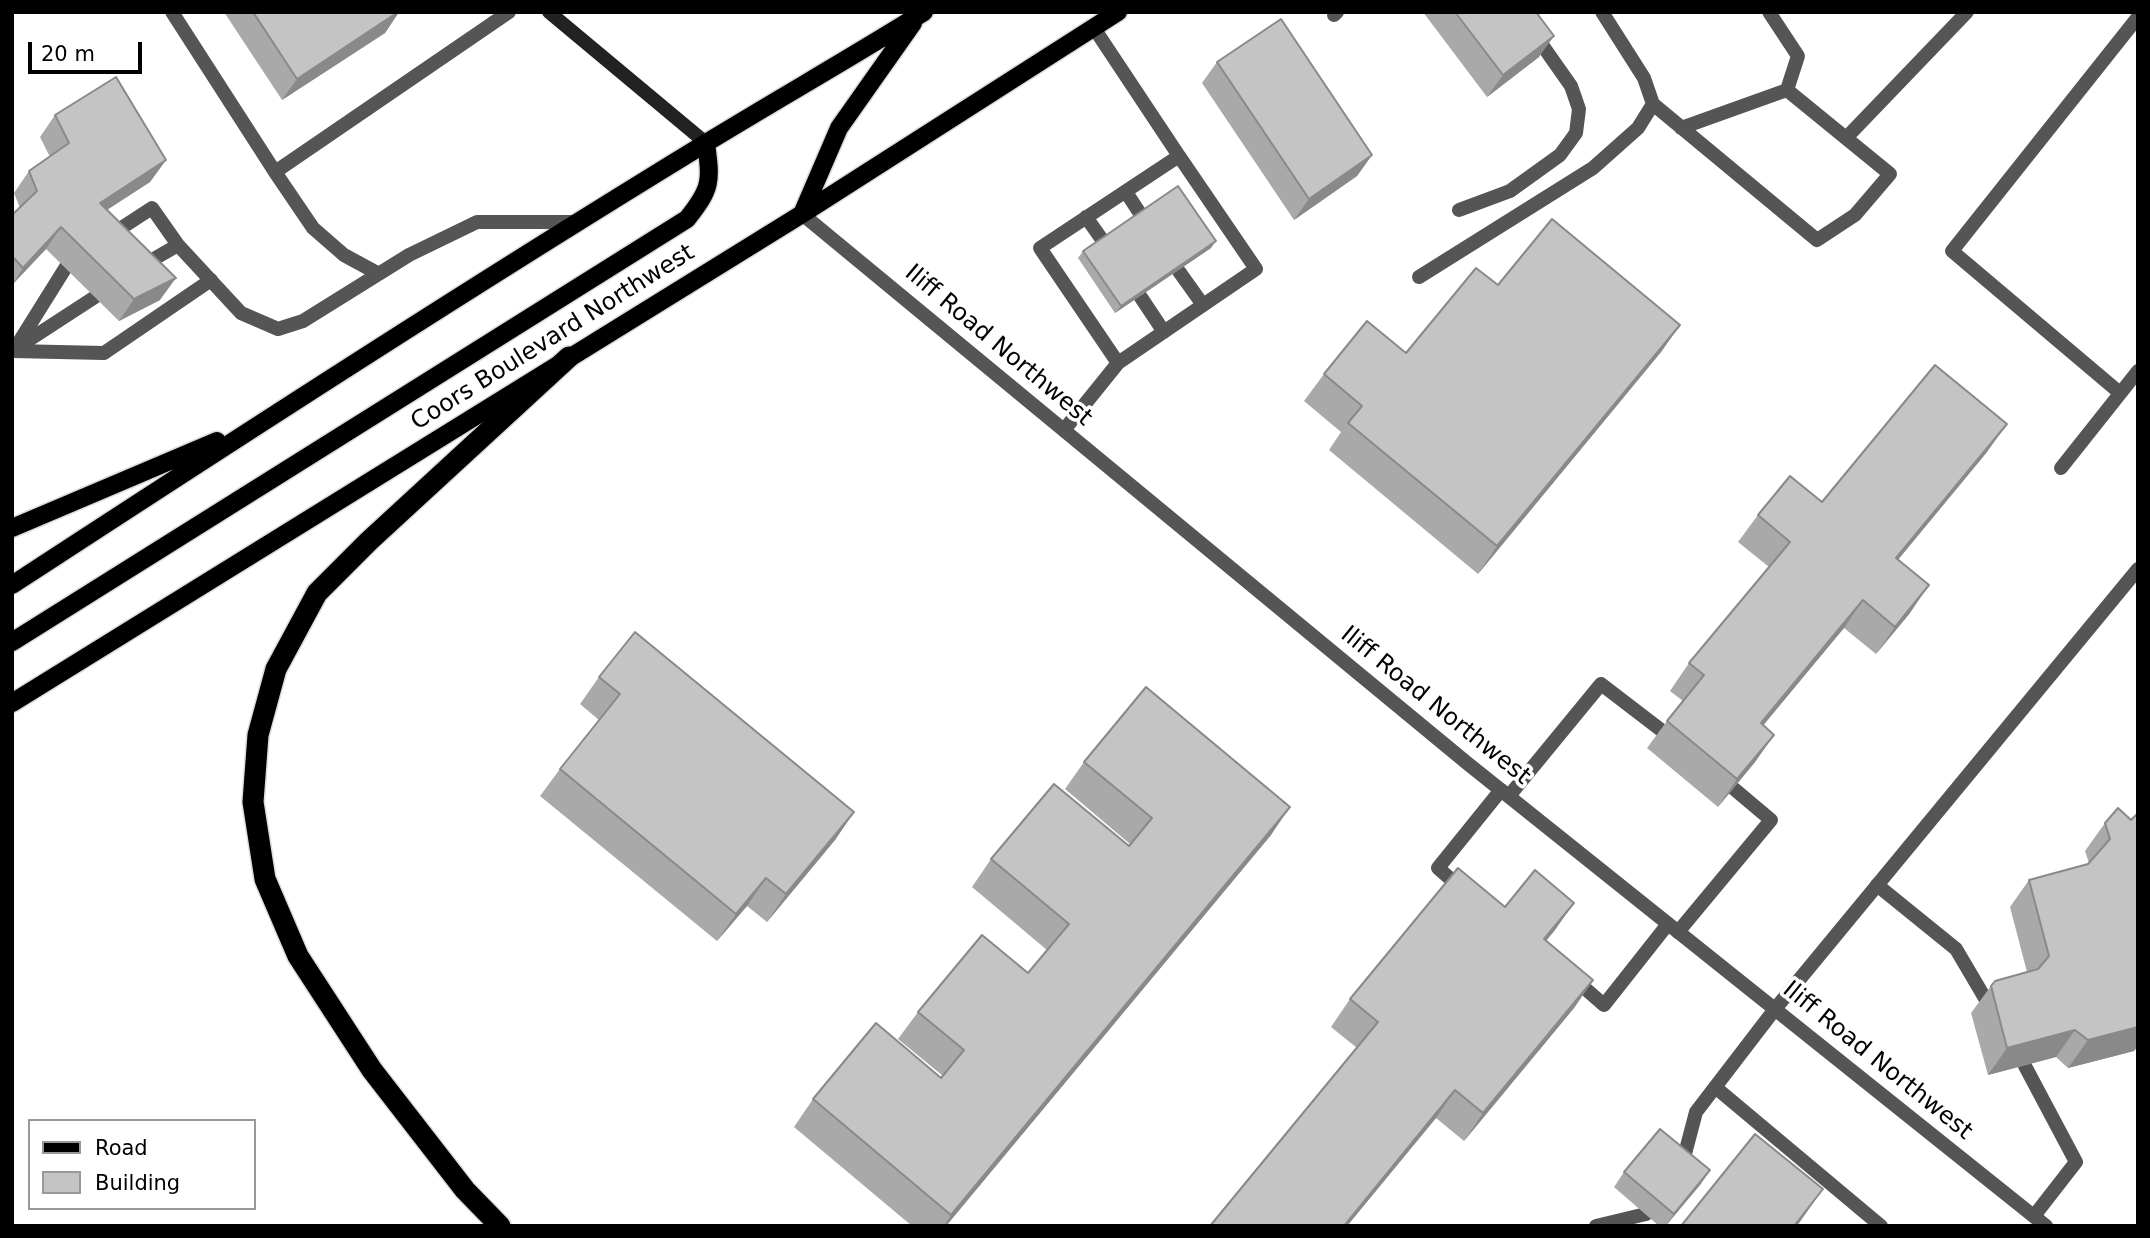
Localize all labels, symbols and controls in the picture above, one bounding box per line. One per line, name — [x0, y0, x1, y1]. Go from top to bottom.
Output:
scale bar — [32, 28, 145, 72]
text: 20 m — [41, 42, 95, 66]
street label: Coors Boulevard Northwest — [406, 239, 700, 437]
street label: Iliff Road Northwest — [898, 259, 1098, 433]
street label: Iliff Road Northwest — [1334, 621, 1536, 791]
street label: Iliff Road Northwest — [1776, 976, 1978, 1146]
legend — [28, 1119, 256, 1210]
text: Road — [95, 1136, 148, 1160]
text: Building — [95, 1171, 180, 1195]

